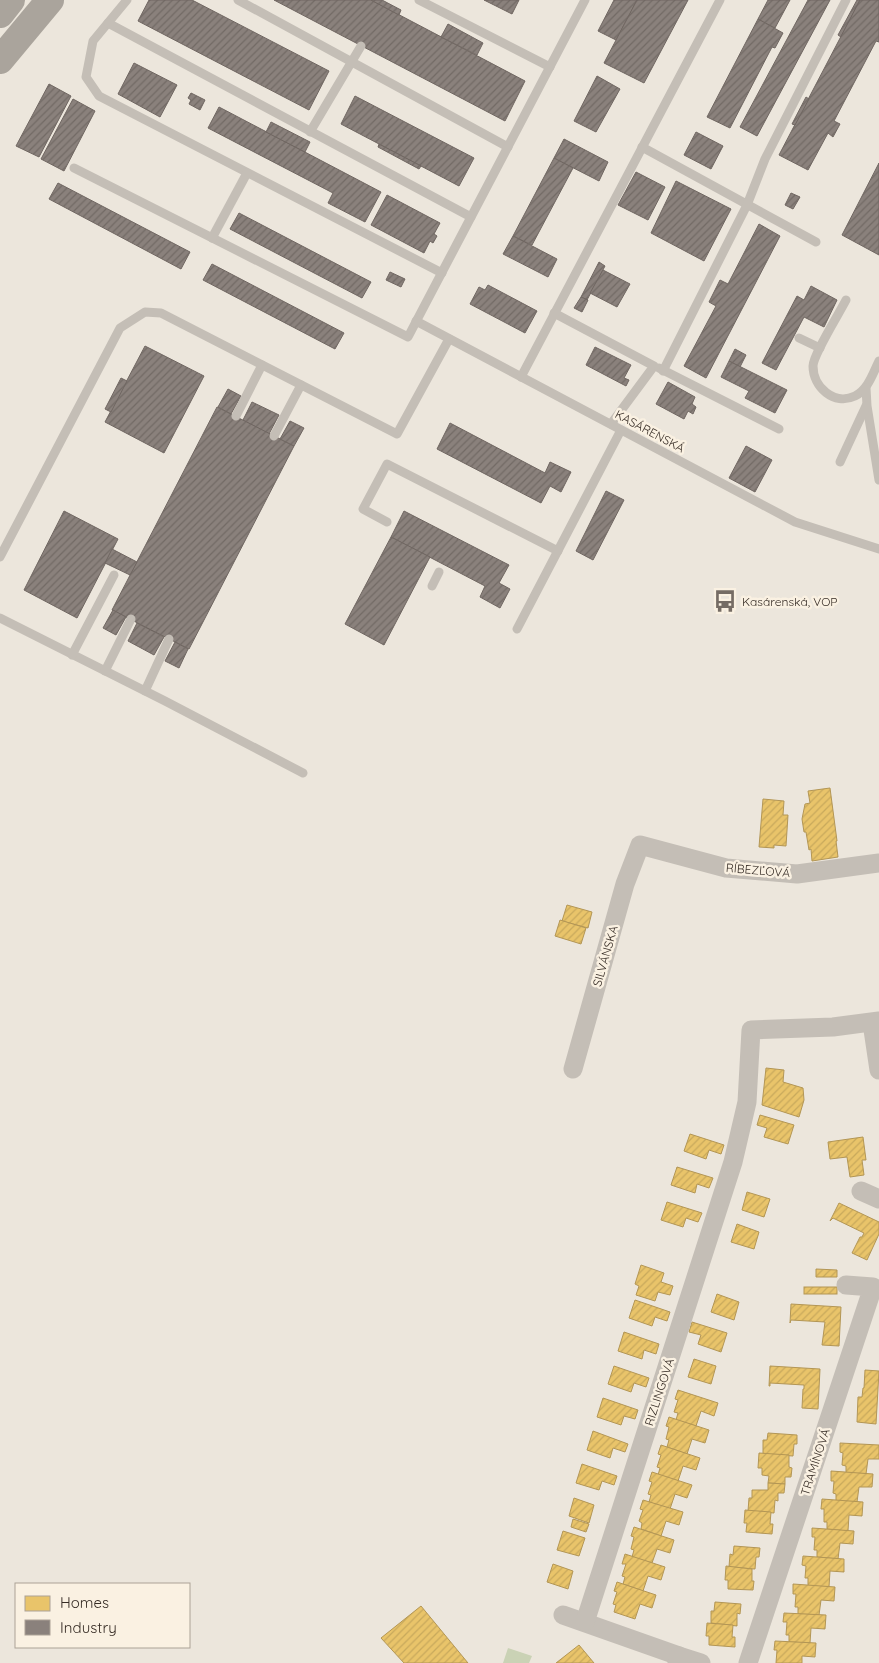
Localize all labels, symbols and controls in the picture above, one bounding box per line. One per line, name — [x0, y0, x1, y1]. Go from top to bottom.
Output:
street label: KASÁRENSKÁ — [613, 406, 688, 456]
bus stop icon: Kasárenská, VOP — [712, 588, 738, 614]
place label: Kasárenská, VOP — [742, 594, 838, 609]
street label: RÍBEZĽOVÁ — [725, 860, 791, 880]
street label: SILVÁNSKA — [589, 924, 621, 988]
street label: RIZLINGOVÁ — [641, 1356, 677, 1428]
street label: TRAMÍNOVÁ — [797, 1426, 833, 1497]
legend — [15, 1583, 190, 1648]
text: Homes — [60, 1593, 109, 1612]
text: Industry — [60, 1618, 117, 1637]

